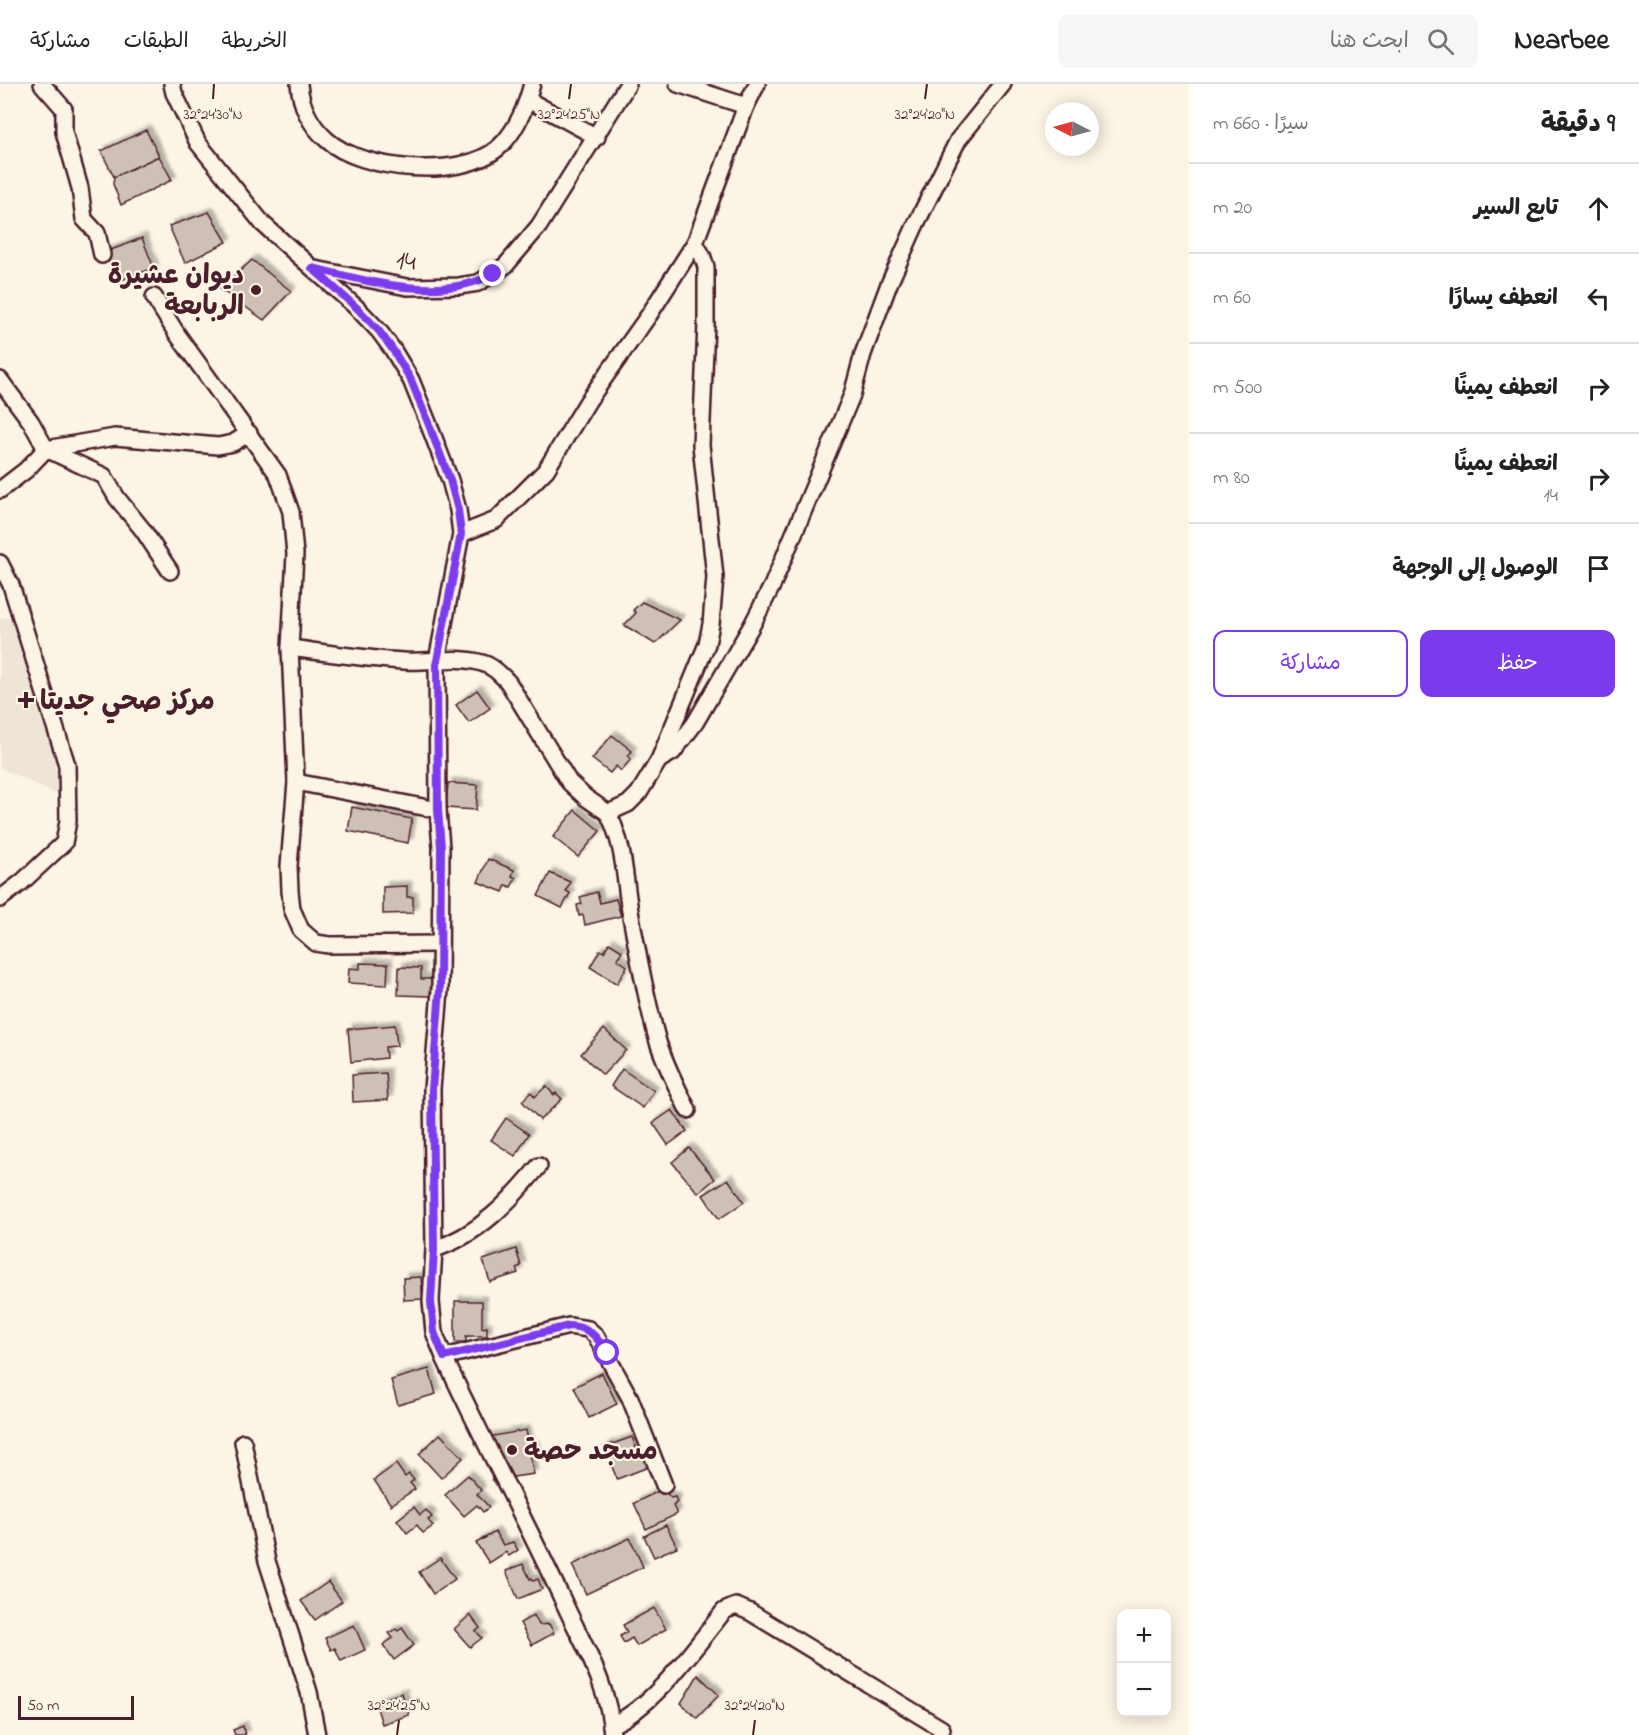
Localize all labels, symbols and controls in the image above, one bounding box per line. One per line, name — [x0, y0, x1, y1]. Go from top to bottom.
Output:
search box — [1058, 14, 1478, 68]
text: Nearbee — [1514, 21, 1609, 62]
icon: search — [1424, 25, 1457, 58]
text: ابحث هنا — [1330, 26, 1409, 58]
text: مشاركة — [30, 27, 91, 57]
text: الطبقات — [124, 27, 189, 57]
text: الخريطة — [222, 27, 287, 57]
north arrow — [1045, 102, 1099, 156]
text: 32°24'30"N — [183, 104, 243, 126]
text: 32°24'25"N — [538, 104, 600, 126]
text: 32°24'20"N — [895, 104, 955, 126]
text: 9 دقيقة — [1541, 106, 1615, 144]
text: سيرًا · 660 m — [1213, 110, 1309, 139]
icon: ahead — [1582, 192, 1615, 225]
text: تابع السير — [1474, 193, 1558, 225]
text: 20 m — [1213, 194, 1252, 223]
street label: 14 — [394, 242, 417, 283]
place label: ديوان عشيرة الربابعة — [108, 257, 244, 327]
route end — [479, 260, 505, 286]
icon: left — [1582, 282, 1615, 315]
marker: ديوان عشيرة الربابعة — [249, 283, 263, 297]
text: انعطف يسارًا — [1449, 283, 1558, 315]
text: 60 m — [1213, 284, 1251, 313]
icon: right — [1582, 372, 1615, 405]
text: انعطف يمينًا — [1454, 373, 1558, 405]
text: 500 m — [1213, 374, 1262, 403]
text: انعطف يمينًا — [1454, 449, 1558, 481]
icon: right — [1582, 462, 1615, 495]
text: 80 m — [1213, 464, 1250, 493]
text: 14 — [1543, 482, 1558, 511]
icon: arrive — [1582, 552, 1615, 585]
text: الوصول إلى الوجهة — [1392, 553, 1558, 585]
button: مشاركة — [1213, 630, 1408, 697]
button: حفظ — [1420, 630, 1615, 697]
place label: مركز صحي جديتا — [40, 683, 215, 724]
marker: مركز صحي جديتا — [17, 691, 35, 709]
route start — [593, 1339, 619, 1365]
place label: مسجد حصة — [524, 1433, 658, 1472]
marker: مسجد حصة — [505, 1443, 519, 1457]
map controls — [1117, 1609, 1171, 1717]
button: + — [1117, 1609, 1171, 1663]
button: − — [1117, 1663, 1171, 1717]
scale bar — [18, 1693, 134, 1720]
text: 50 m — [27, 1694, 59, 1718]
text: 32°24'25"N — [368, 1695, 430, 1717]
text: 32°24'20"N — [725, 1695, 785, 1717]

